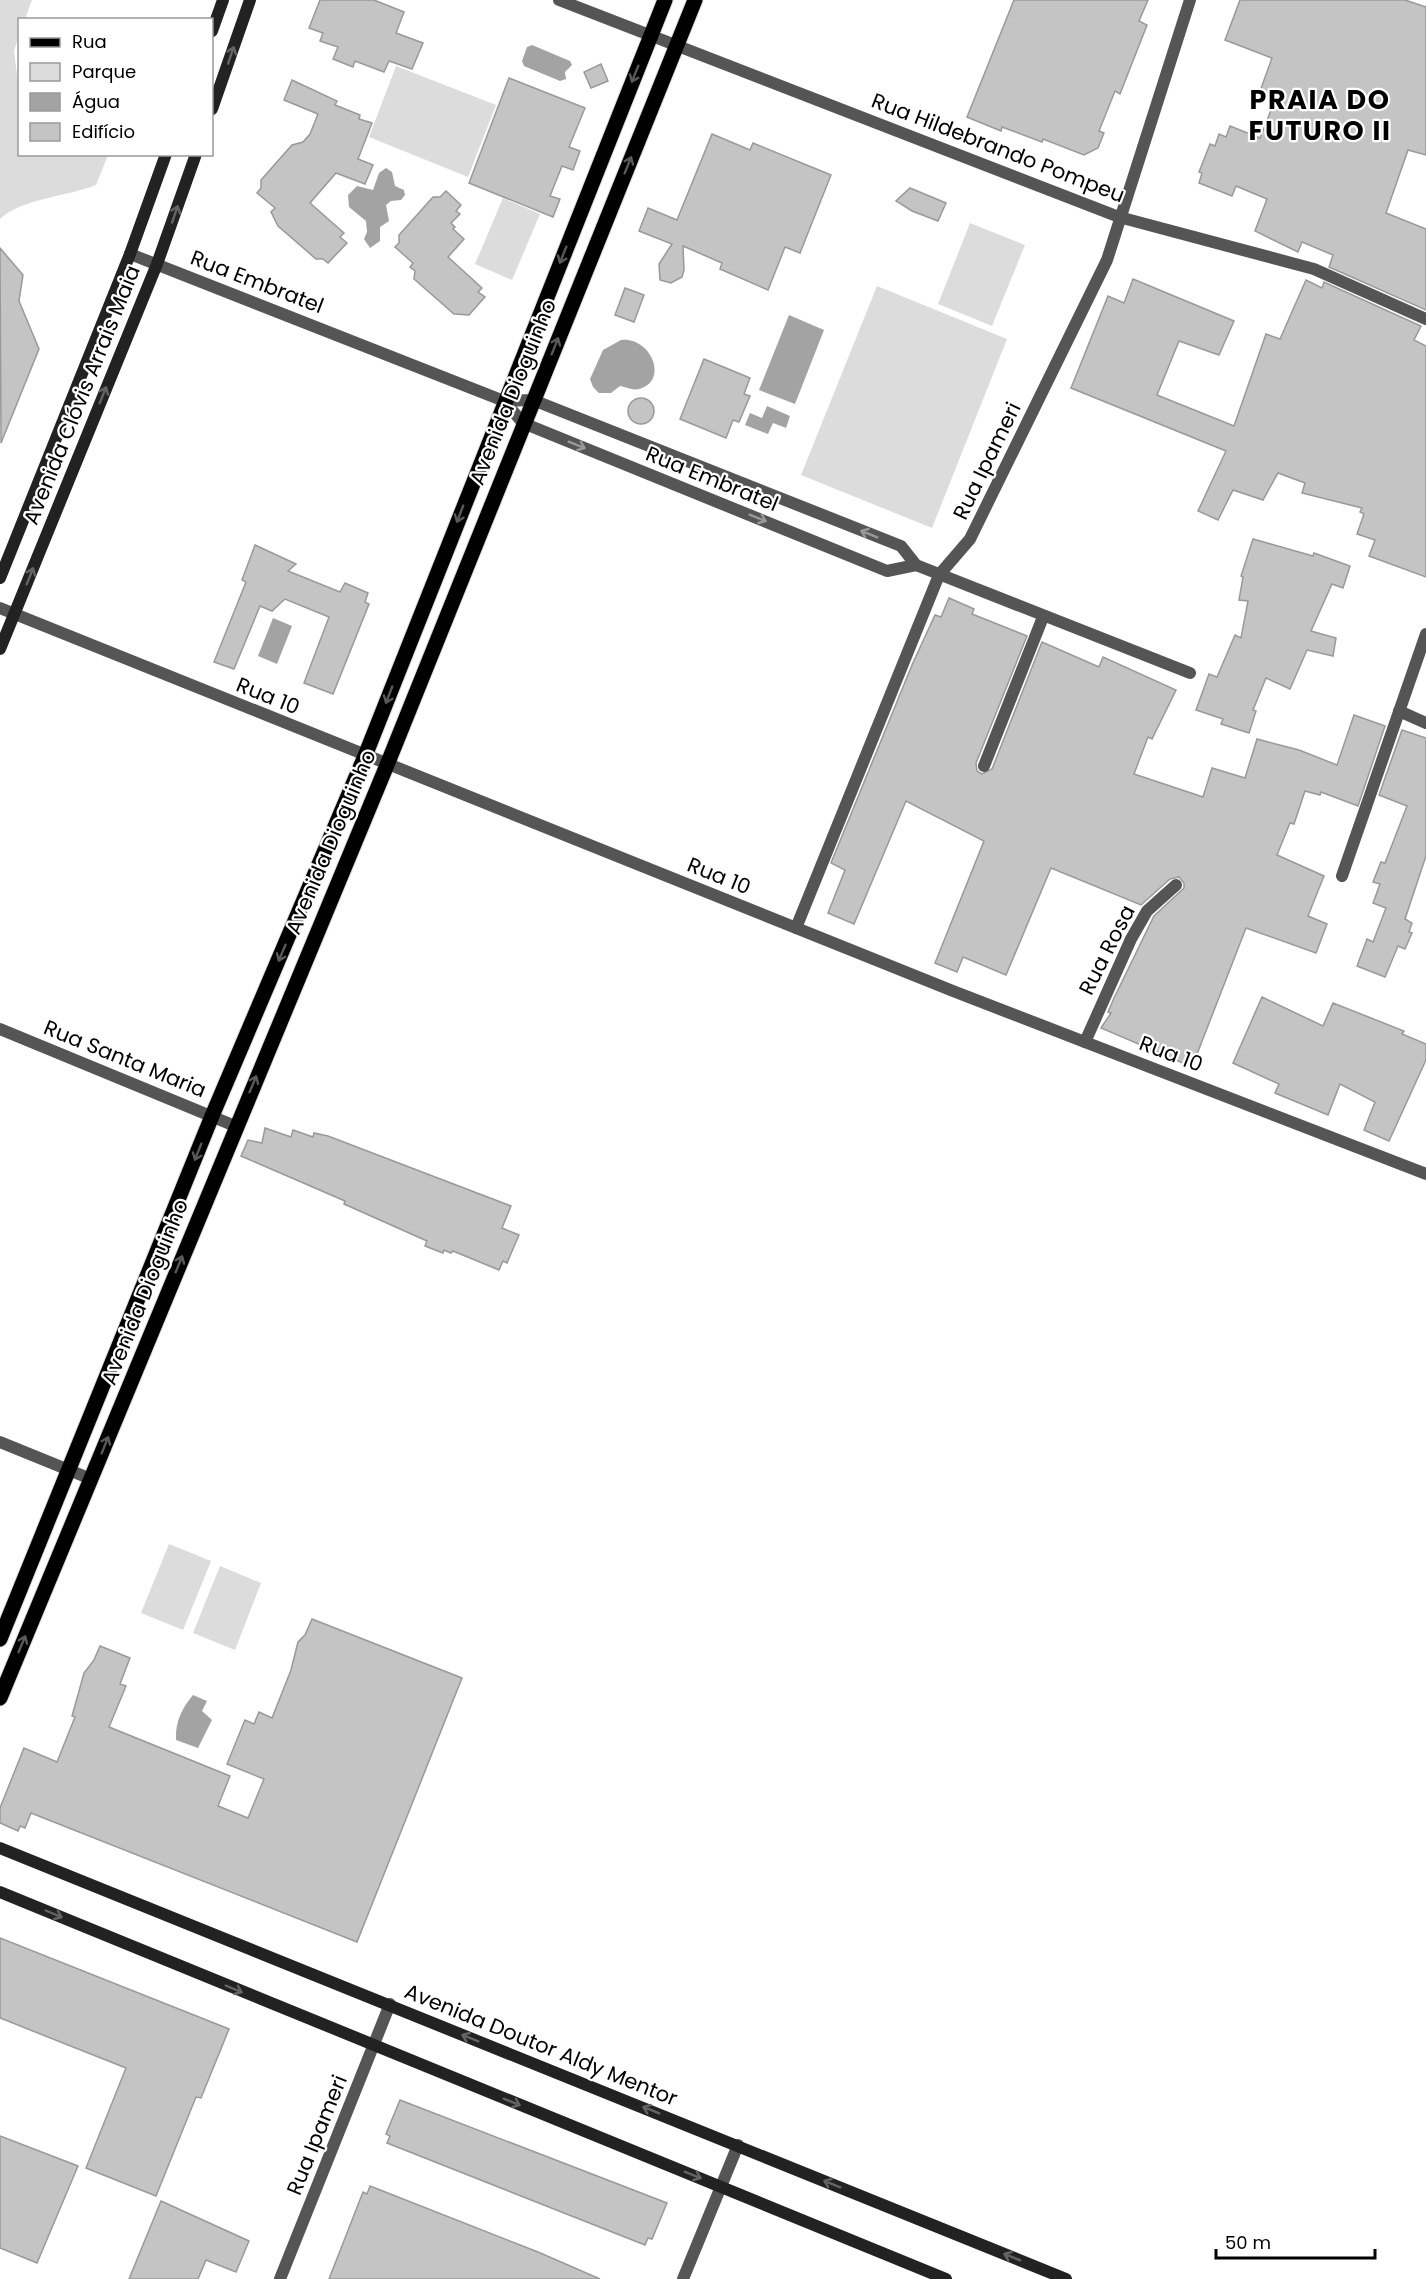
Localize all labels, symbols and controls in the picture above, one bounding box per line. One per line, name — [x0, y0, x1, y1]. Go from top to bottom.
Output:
legend — [18, 18, 213, 156]
text: Rua — [72, 29, 107, 54]
one-way arrow — [226, 46, 237, 65]
text: Parque — [72, 59, 136, 84]
one-way arrow — [629, 64, 640, 83]
district label: PRAIA DO FUTURO II — [1249, 81, 1391, 149]
street label: Rua Hildebrando Pompeu — [867, 86, 1129, 209]
text: Água — [72, 89, 120, 114]
text: Edifício — [72, 119, 135, 144]
one-way arrow — [623, 157, 634, 175]
one-way arrow — [170, 205, 181, 224]
street label: Rua Embratel — [186, 243, 328, 320]
one-way arrow — [557, 245, 568, 264]
street label: Avenida Clóvis Arrais Maia — [16, 261, 147, 529]
street label: Avenida Dioguinho — [462, 295, 563, 489]
one-way arrow — [550, 337, 561, 356]
one-way arrow — [98, 386, 109, 405]
street label: Rua Ipameri — [946, 397, 1027, 524]
street label: Rua Embratel — [642, 439, 783, 518]
one-way arrow — [567, 440, 586, 451]
one-way arrow — [454, 504, 465, 522]
one-way arrow — [748, 513, 767, 524]
one-way arrow — [860, 528, 879, 539]
one-way arrow — [25, 567, 36, 585]
street label: Rua 10 — [232, 670, 304, 721]
one-way arrow — [383, 685, 394, 704]
street label: Avenida Dioguinho — [278, 745, 383, 939]
street label: Rua 10 — [683, 850, 755, 901]
street label: Rua Rosa — [1072, 900, 1142, 1000]
one-way arrow — [275, 943, 287, 961]
street label: Rua Santa Maria — [40, 1013, 211, 1104]
street label: Rua 10 — [1135, 1028, 1207, 1079]
one-way arrow — [248, 1075, 259, 1094]
one-way arrow — [192, 1142, 203, 1161]
street label: Avenida Dioguinho — [94, 1195, 195, 1389]
one-way arrow — [174, 1256, 185, 1274]
one-way arrow — [100, 1436, 111, 1455]
one-way arrow — [17, 1636, 28, 1654]
one-way arrow — [44, 1909, 63, 1920]
street label: Avenida Doutor Aldy Mentor — [400, 1976, 682, 2113]
one-way arrow — [224, 1984, 243, 1995]
one-way arrow — [461, 2032, 480, 2043]
street label: Rua Ipameri — [279, 2070, 354, 2199]
one-way arrow — [502, 2097, 521, 2108]
one-way arrow — [642, 2104, 660, 2115]
one-way arrow — [683, 2170, 702, 2181]
one-way arrow — [823, 2177, 841, 2188]
scale bar — [1216, 2222, 1375, 2260]
text: 50 m — [1225, 2230, 1271, 2255]
one-way arrow — [1003, 2251, 1022, 2262]

